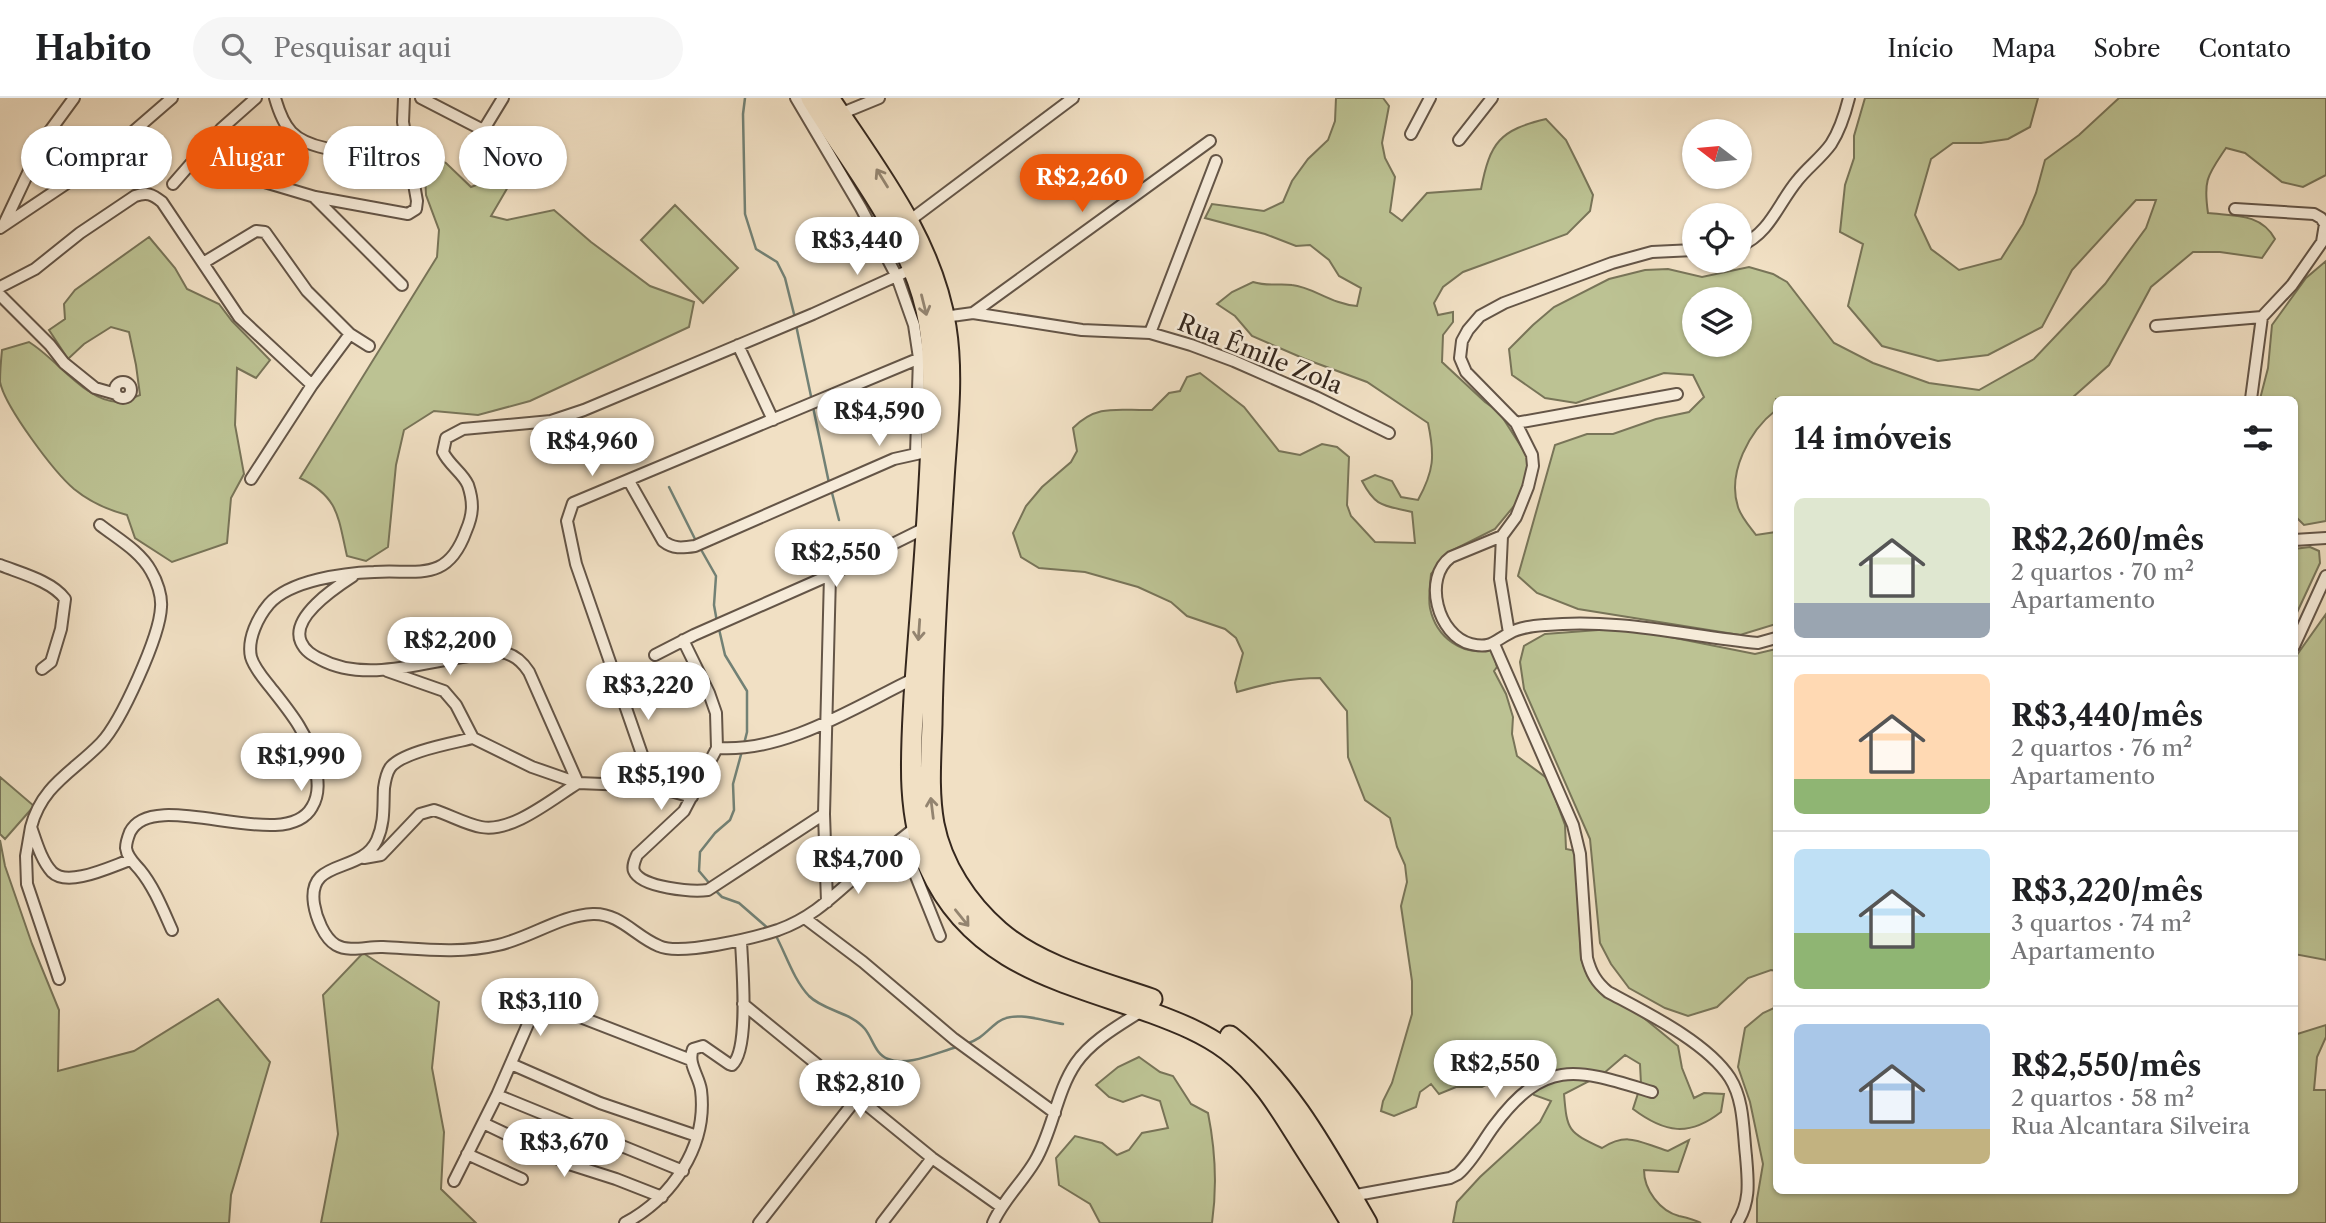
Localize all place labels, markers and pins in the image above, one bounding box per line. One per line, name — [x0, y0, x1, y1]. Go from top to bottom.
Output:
pin: R$2,260 — [1017, 155, 1147, 214]
pin: R$3,440 — [792, 218, 922, 277]
pin: R$4,590 — [814, 388, 944, 448]
pin: R$4,960 — [527, 418, 657, 478]
pin: R$2,550 — [771, 530, 901, 589]
pin: R$2,200 — [385, 618, 515, 677]
pin: R$3,220 — [583, 662, 713, 722]
pin: R$1,990 — [236, 734, 366, 793]
pin: R$5,190 — [596, 752, 726, 812]
pin: R$4,700 — [793, 836, 923, 896]
pin: R$3,110 — [475, 978, 605, 1038]
pin: R$2,550 — [1430, 1040, 1560, 1100]
pin: R$2,810 — [795, 1060, 925, 1120]
pin: R$3,670 — [499, 1119, 629, 1179]

